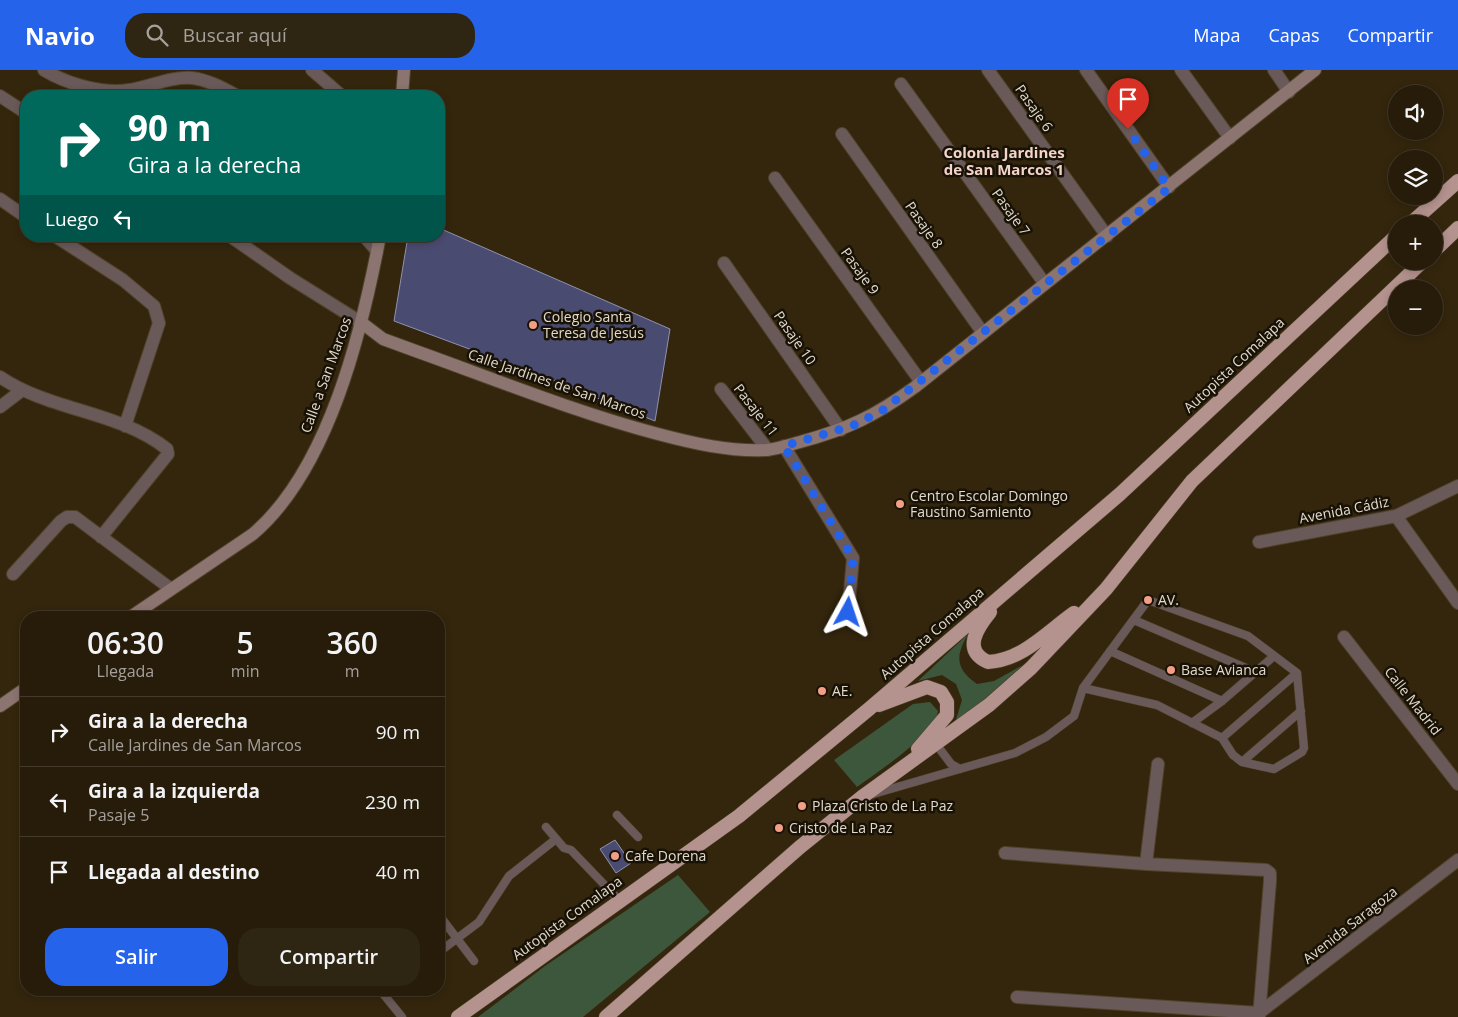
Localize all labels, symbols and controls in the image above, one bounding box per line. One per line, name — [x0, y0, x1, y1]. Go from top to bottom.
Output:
search box — [125, 13, 475, 58]
text: Navio — [25, 19, 95, 52]
icon: search — [143, 21, 171, 49]
text: Buscar aquí — [183, 22, 287, 48]
text: Mapa — [1193, 23, 1241, 47]
text: Capas — [1269, 23, 1319, 47]
text: Compartir — [1347, 23, 1433, 47]
pin — [1107, 78, 1149, 129]
street label: Pasaje 6 — [1011, 80, 1058, 135]
icon: arrive — [1114, 85, 1142, 113]
map controls — [1388, 85, 1443, 335]
button: sound — [1388, 85, 1443, 140]
text: 90 m — [128, 104, 211, 151]
icon: right — [45, 110, 110, 175]
district label: Colonia Jardines de San Marcos 1 — [943, 142, 1065, 179]
text: Gira a la derecha — [128, 149, 301, 179]
button: layers — [1388, 150, 1443, 205]
street label: Pasaje 7 — [988, 184, 1035, 239]
street label: Pasaje 8 — [901, 197, 948, 252]
icon: left — [109, 205, 137, 233]
text: Luego — [45, 206, 99, 232]
button: + — [1388, 215, 1443, 270]
street label: Pasaje 9 — [837, 243, 884, 298]
button: − — [1388, 280, 1443, 335]
place label: Colegio Santa Teresa de Jesús — [543, 307, 644, 342]
street label: Pasaje 10 — [770, 307, 821, 368]
street label: Autopista Comalapa — [1179, 313, 1288, 416]
street label: Calle a San Marcos — [296, 314, 355, 435]
marker: Colegio Santa Teresa de Jesús — [527, 319, 539, 331]
street label: Calle Jardines de San Marcos — [466, 344, 649, 423]
street label: Pasaje 11 — [730, 380, 783, 440]
place label: Centro Escolar Domingo Faustino Samiento — [910, 486, 1068, 521]
street label: Avenida Cádiz — [1297, 491, 1391, 528]
marker: Centro Escolar Domingo Faustino Samiento — [894, 498, 906, 510]
street label: Autopista Comalapa — [876, 582, 988, 683]
position arrow — [821, 585, 873, 637]
place label: AV. — [1158, 590, 1179, 609]
marker: AV. — [1142, 594, 1154, 606]
text: 06:30 — [87, 622, 164, 663]
text: 5 — [237, 622, 254, 663]
text: 360 — [327, 622, 378, 663]
text: Llegada — [97, 660, 154, 682]
text: min — [231, 660, 260, 682]
text: m — [345, 660, 360, 682]
place label: Base Avianca — [1181, 660, 1266, 679]
street label: Calle Madrid — [1381, 663, 1446, 739]
marker: Base Avianca — [1165, 664, 1177, 676]
place label: AE. — [832, 681, 852, 700]
marker: AE. — [816, 685, 828, 697]
text: Gira a la derecha — [88, 708, 248, 734]
icon: right — [45, 718, 73, 746]
text: 90 m — [376, 719, 420, 745]
text: Calle Jardines de San Marcos — [88, 734, 302, 756]
text: Gira a la izquierda — [88, 778, 260, 804]
icon: left — [45, 788, 73, 816]
text: 230 m — [365, 789, 420, 815]
place label: Plaza Cristo de La Paz — [812, 796, 953, 815]
marker: Plaza Cristo de La Paz — [796, 800, 808, 812]
text: Pasaje 5 — [88, 804, 149, 826]
place label: Cristo de La Paz — [789, 818, 893, 837]
marker: Cristo de La Paz — [773, 822, 785, 834]
place label: Cafe Dorena — [625, 846, 706, 865]
marker: Cafe Dorena — [609, 850, 621, 862]
icon: arrive — [45, 858, 73, 886]
text: Llegada al destino — [88, 859, 260, 885]
text: 40 m — [376, 859, 420, 885]
street label: Autopista Comalapa — [508, 871, 626, 964]
street label: Avenida Saragoza — [1298, 882, 1401, 968]
button: Salir — [45, 928, 228, 986]
button: Compartir — [238, 928, 420, 986]

